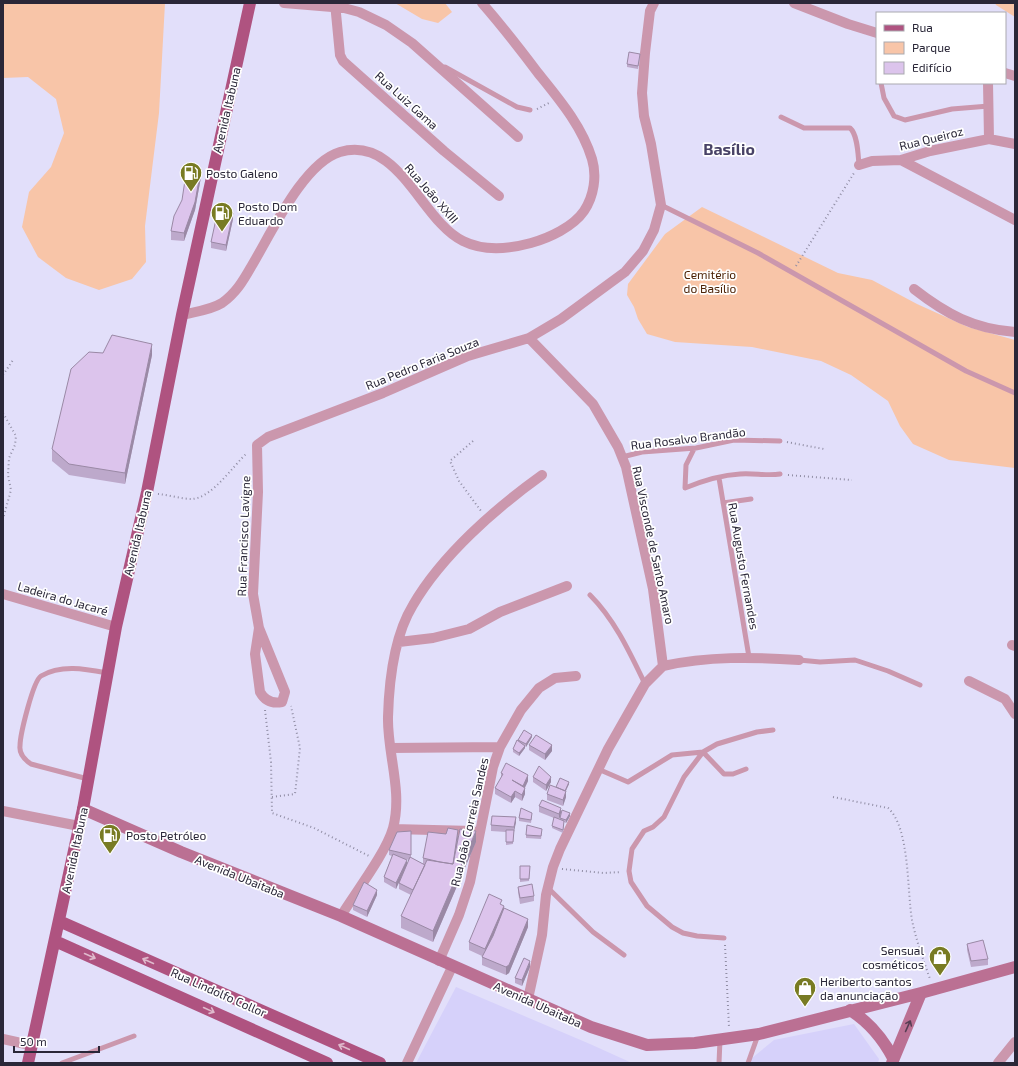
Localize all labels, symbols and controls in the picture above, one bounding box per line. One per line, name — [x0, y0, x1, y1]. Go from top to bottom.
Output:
legend — [876, 12, 1006, 84]
text: Rua — [912, 20, 933, 34]
text: Parque — [912, 40, 950, 54]
text: Edifício — [912, 60, 952, 74]
street label: Avenida Itabuna — [209, 66, 243, 154]
street label: Rua Luiz Gama — [373, 68, 441, 132]
street label: Rua Queiroz — [898, 123, 965, 154]
district label: Basílio — [703, 139, 755, 158]
fuel station icon: Posto Galeno — [178, 160, 204, 193]
street label: Rua João XXIII — [402, 160, 462, 226]
place label: Posto Galeno — [206, 166, 278, 180]
place label: Posto Dom Eduardo — [238, 199, 297, 227]
fuel station icon: Posto Dom Eduardo — [209, 200, 235, 233]
park label: Cemitério do Basílio — [684, 267, 737, 295]
street label: Rua Pedro Faria Souza — [363, 334, 481, 392]
street label: Rua Rosalvo Brandão — [630, 424, 746, 452]
street label: Rua Visconde de Santo Amaro — [630, 465, 678, 626]
street label: Rua Francisco Lavigne — [234, 476, 252, 596]
street label: Avenida Itabuna — [120, 489, 154, 577]
street label: Rua Augusto Fernandes — [726, 501, 762, 631]
street label: Ladeira do Jacaré — [16, 578, 110, 618]
street label: Rua João Correia Sandes — [447, 756, 491, 888]
street label: Avenida Itabuna — [58, 806, 90, 894]
fuel station icon: Posto Petróleo — [97, 822, 123, 855]
place label: Posto Petróleo — [126, 828, 206, 842]
street label: Avenida Ubaitaba — [193, 852, 287, 900]
place label: Sensual cosméticos — [862, 943, 924, 971]
shop icon: Sensual cosméticos — [927, 944, 953, 977]
one-way arrow — [84, 953, 96, 961]
one-way arrow — [143, 957, 155, 964]
street label: Rua Lindolfo Collor — [169, 965, 269, 1019]
place label: Heriberto santos da anunciação — [820, 974, 912, 1003]
shop icon: Heriberto santos da anunciação — [792, 975, 818, 1008]
street label: Avenida Ubaitaba — [492, 978, 584, 1030]
one-way arrow — [203, 1007, 215, 1014]
one-way arrow — [904, 1020, 912, 1032]
scale bar — [14, 1028, 99, 1054]
text: 50 m — [20, 1034, 47, 1048]
one-way arrow — [339, 1043, 351, 1050]

